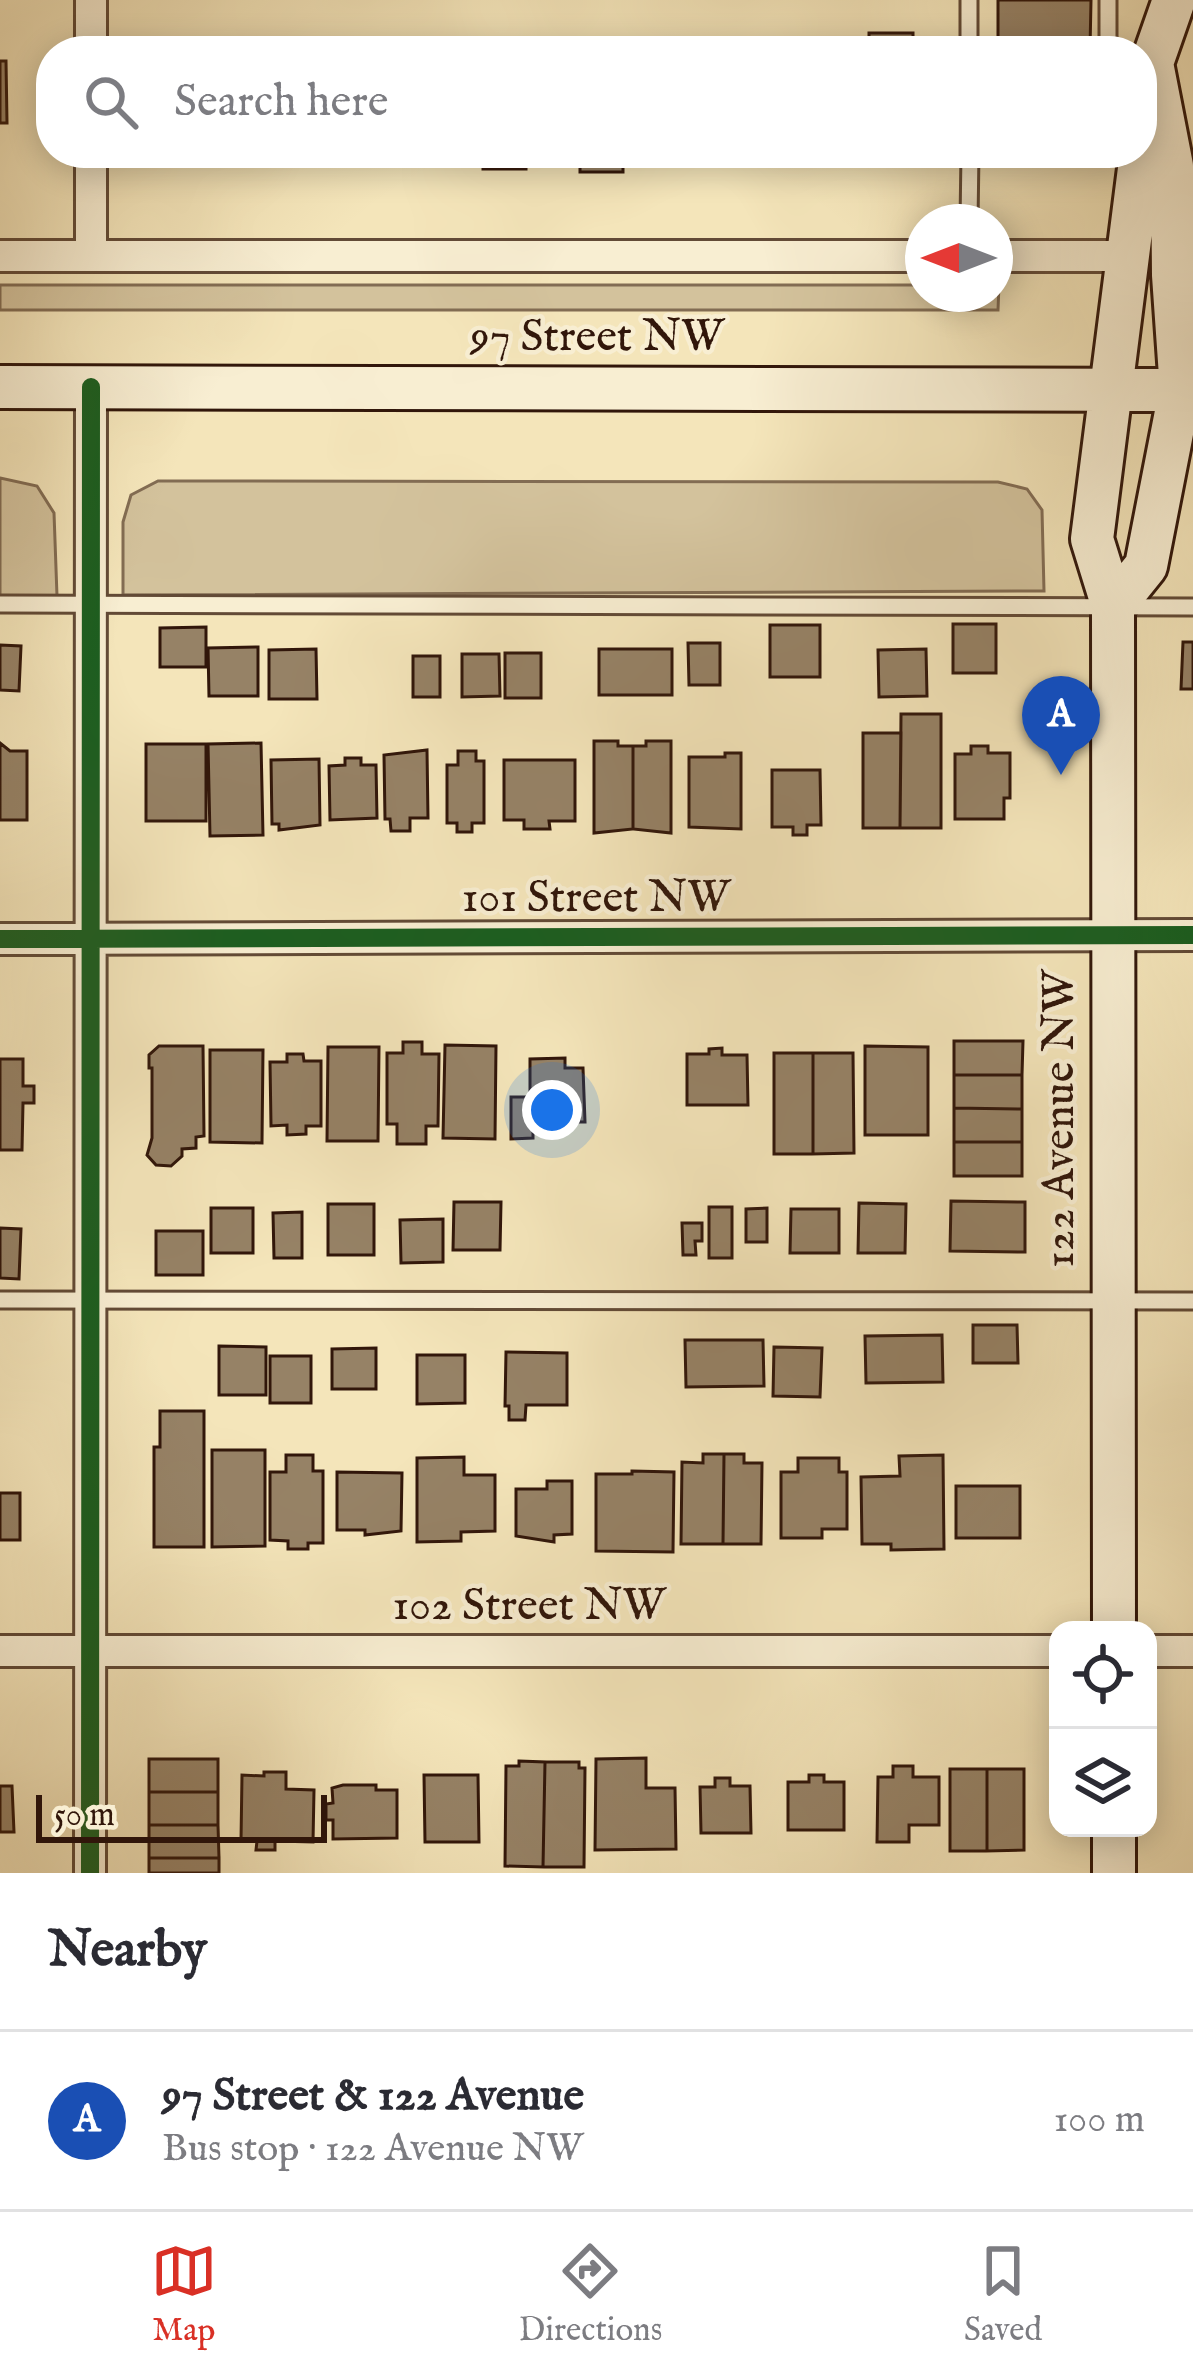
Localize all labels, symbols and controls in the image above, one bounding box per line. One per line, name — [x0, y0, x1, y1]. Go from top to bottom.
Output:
search box — [36, 36, 1157, 168]
icon: search — [78, 69, 144, 135]
text: Search here — [174, 74, 388, 131]
north arrow — [905, 204, 1013, 312]
street label: 97 Street NW — [469, 309, 726, 366]
pin: A — [1022, 676, 1100, 775]
street label: 101 Street NW — [462, 870, 732, 927]
street label: 122 Avenue NW — [1032, 968, 1089, 1268]
your location — [522, 1080, 582, 1140]
street label: 102 Street NW — [392, 1578, 668, 1635]
map controls — [1049, 1621, 1157, 1837]
button: locate — [1049, 1621, 1157, 1729]
button: layers — [1049, 1729, 1157, 1837]
scale bar — [36, 1789, 327, 1842]
text: 50 m — [54, 1795, 115, 1837]
text: Nearby — [48, 1919, 207, 1984]
text: 97 Street & 122 Avenue — [162, 2068, 584, 2125]
text: A — [74, 2096, 100, 2145]
text: 100 m — [1054, 2096, 1145, 2145]
text: Bus stop · 122 Avenue NW — [162, 2125, 583, 2174]
tab: Map — [151, 2238, 217, 2352]
tab: Directions — [519, 2238, 662, 2352]
tab: Saved — [964, 2238, 1042, 2352]

